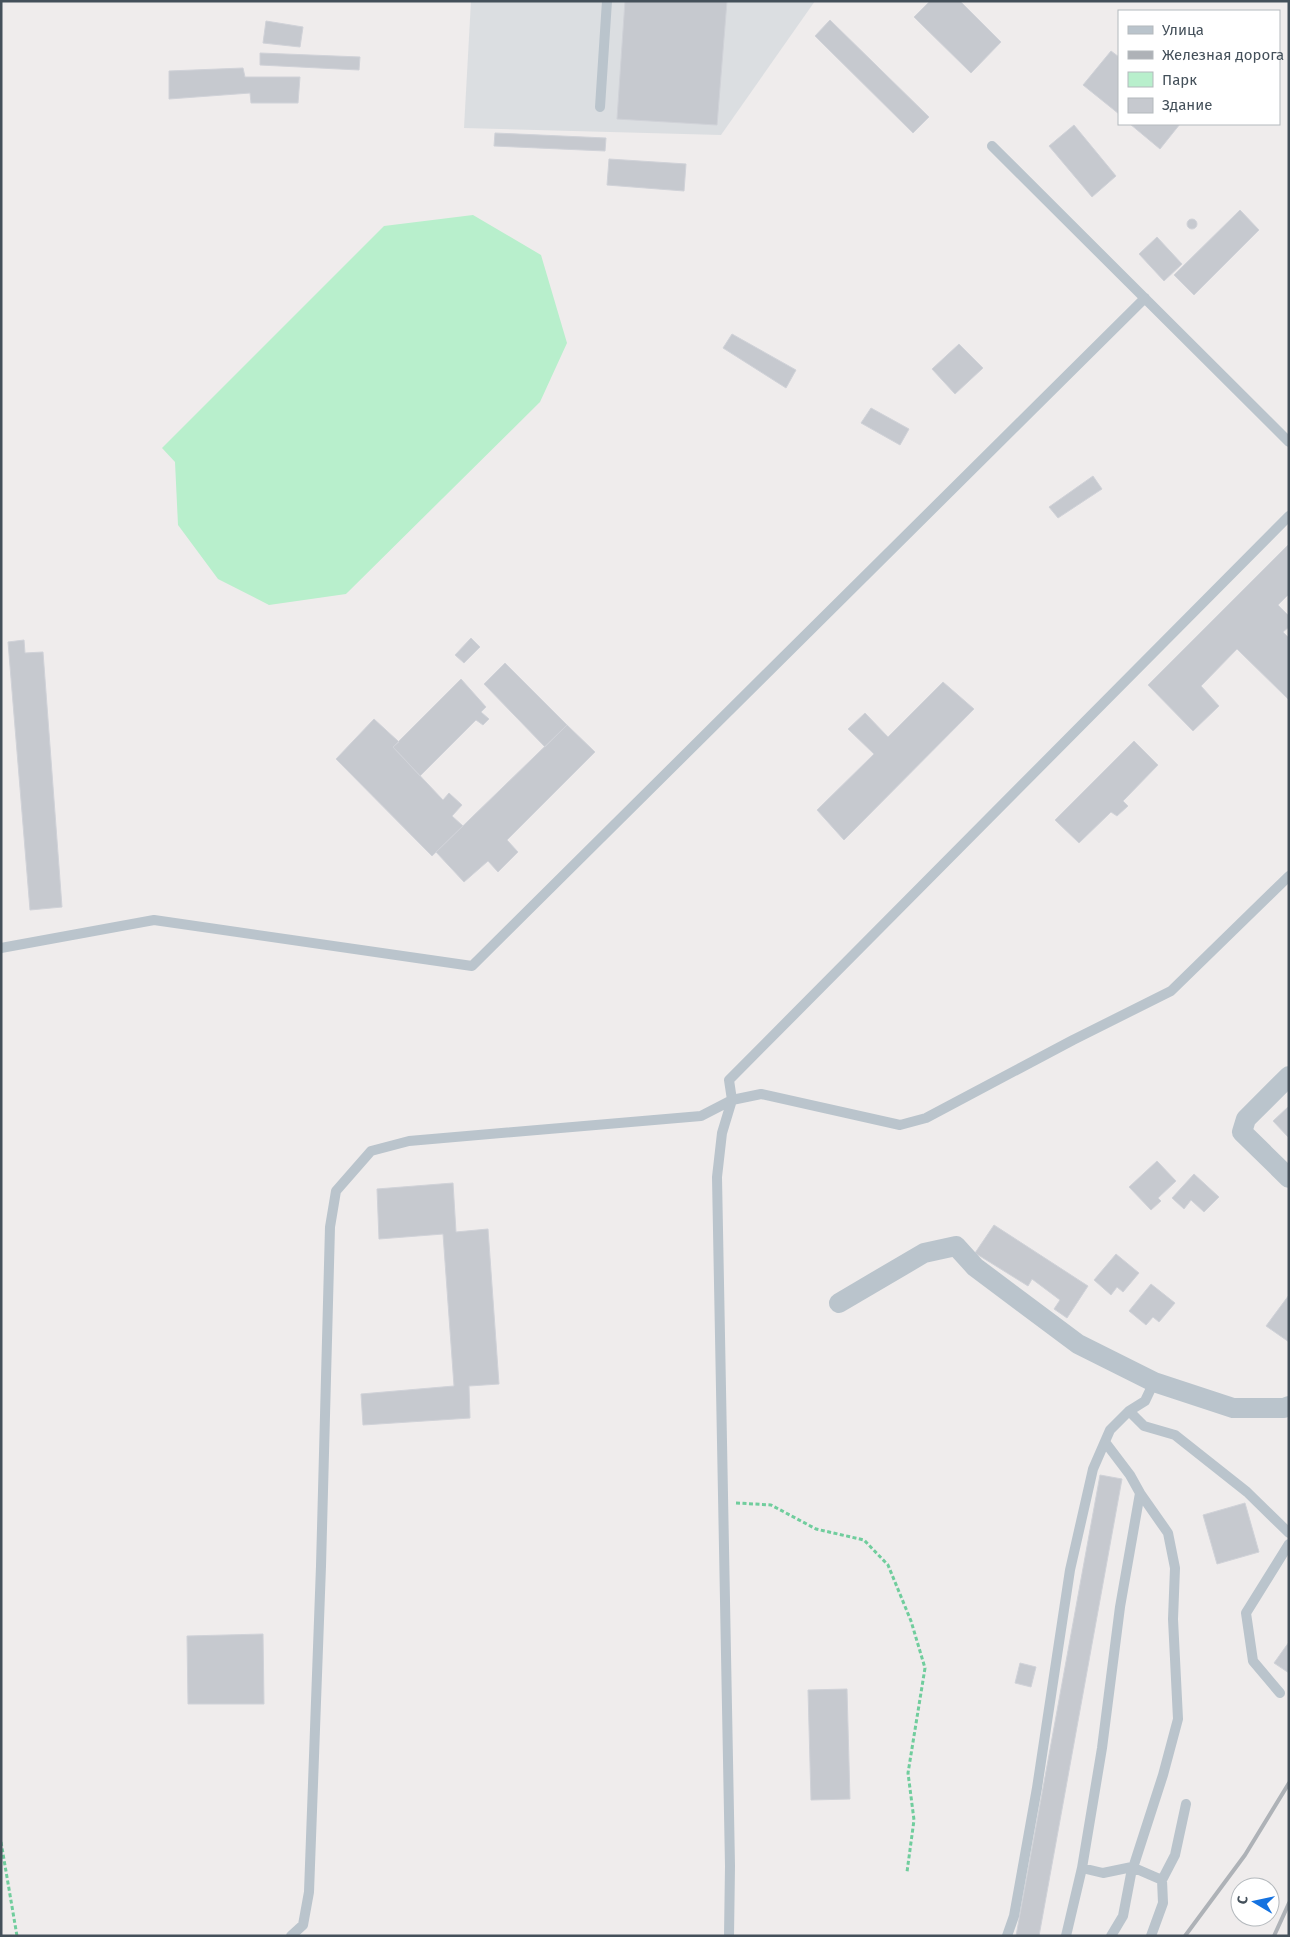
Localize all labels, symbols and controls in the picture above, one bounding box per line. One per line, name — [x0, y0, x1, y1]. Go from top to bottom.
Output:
legend — [1118, 10, 1280, 125]
text: Улица — [1162, 21, 1204, 39]
text: Железная дорога — [1162, 46, 1284, 64]
text: Парк — [1162, 71, 1197, 89]
text: Здание — [1162, 96, 1212, 114]
north arrow — [1230, 1877, 1280, 1927]
text: С — [1234, 1895, 1252, 1905]

